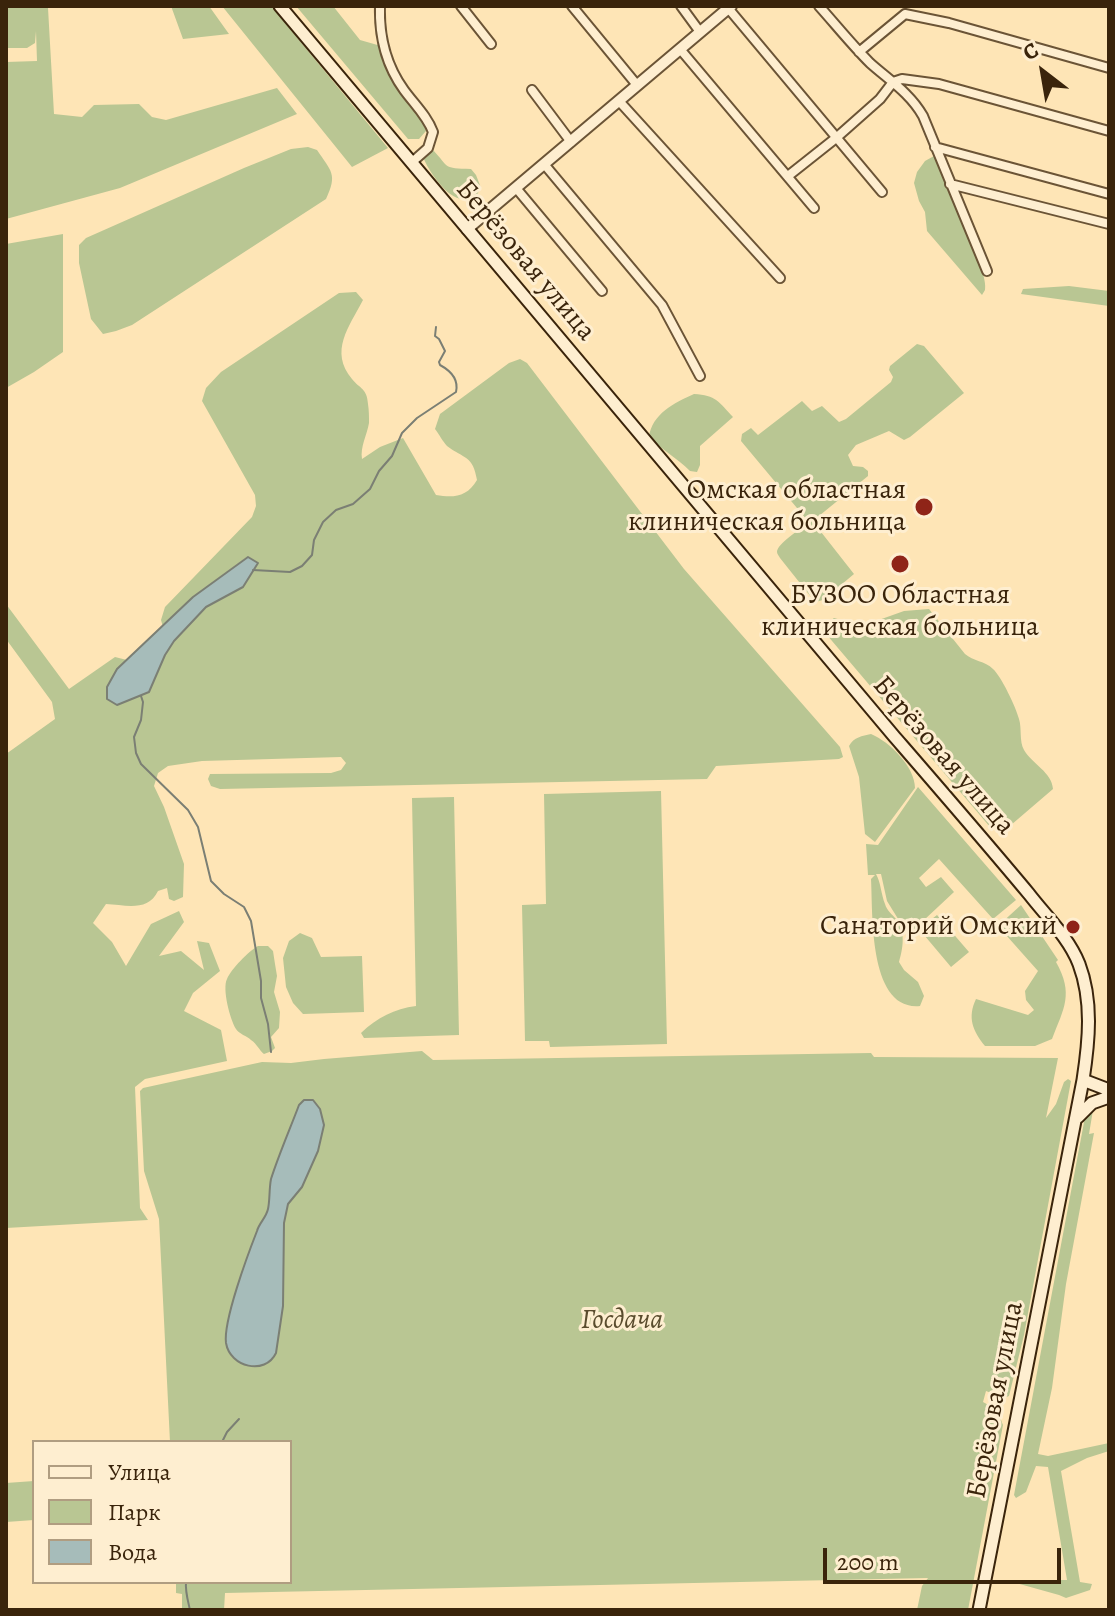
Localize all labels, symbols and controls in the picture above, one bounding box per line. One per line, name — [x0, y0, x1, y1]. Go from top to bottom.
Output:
north arrow — [1003, 32, 1083, 112]
text: С — [1017, 35, 1044, 68]
street label: Берёзовая улица — [448, 174, 602, 348]
place label: Омская областная клиническая больница — [628, 474, 906, 540]
marker: Омская областная клиническая больница — [913, 496, 935, 518]
marker: БУЗОО Областная клиническая больница — [889, 553, 911, 575]
place label: БУЗОО Областная клиническая больница — [761, 579, 1039, 645]
street label: Берёзовая улица — [865, 670, 1021, 842]
place label: Санаторий Омский — [820, 910, 1057, 944]
marker: Санаторий Омский — [1064, 918, 1082, 936]
street label: Берёзовая улица — [960, 1299, 1032, 1501]
park label: Госдача — [581, 1304, 663, 1338]
legend — [32, 1440, 292, 1584]
text: Улица — [108, 1456, 171, 1488]
text: Парк — [108, 1496, 161, 1528]
scale bar — [827, 1532, 1065, 1582]
text: Вода — [108, 1536, 157, 1568]
text: 200 m — [837, 1546, 899, 1578]

